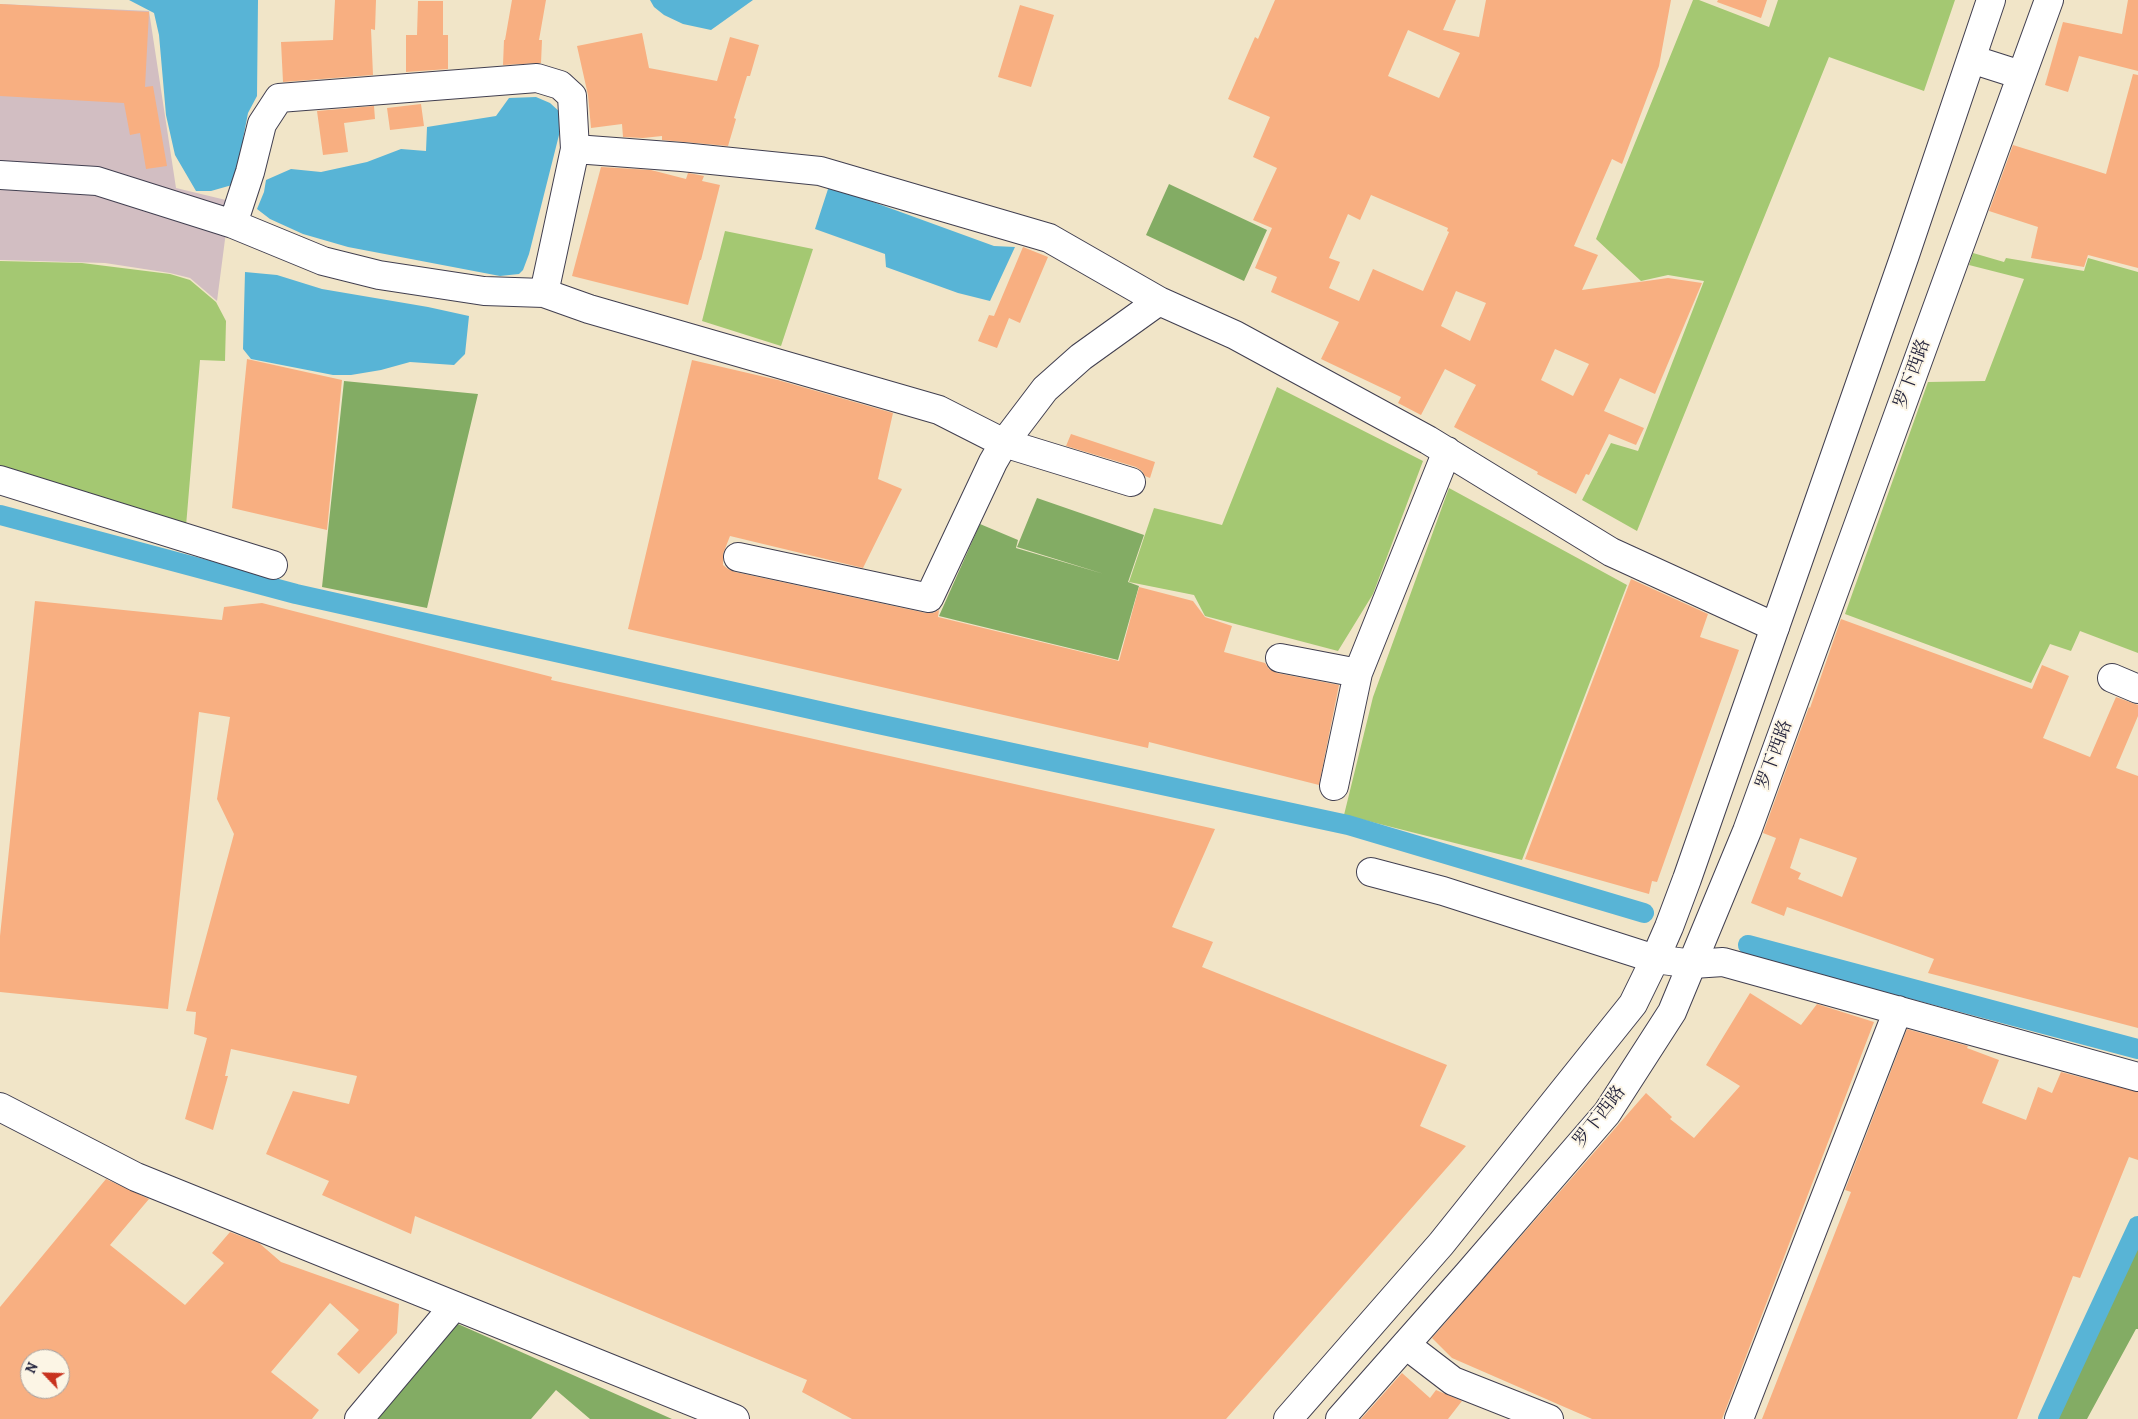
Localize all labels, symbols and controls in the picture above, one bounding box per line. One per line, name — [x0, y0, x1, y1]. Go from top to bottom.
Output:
street label: 罗下西路 — [1891, 336, 1935, 412]
street label: 罗下西路 — [1753, 717, 1797, 793]
street label: 罗下西路 — [1569, 1082, 1631, 1152]
north arrow — [20, 1349, 70, 1399]
text: N — [21, 1360, 43, 1377]

